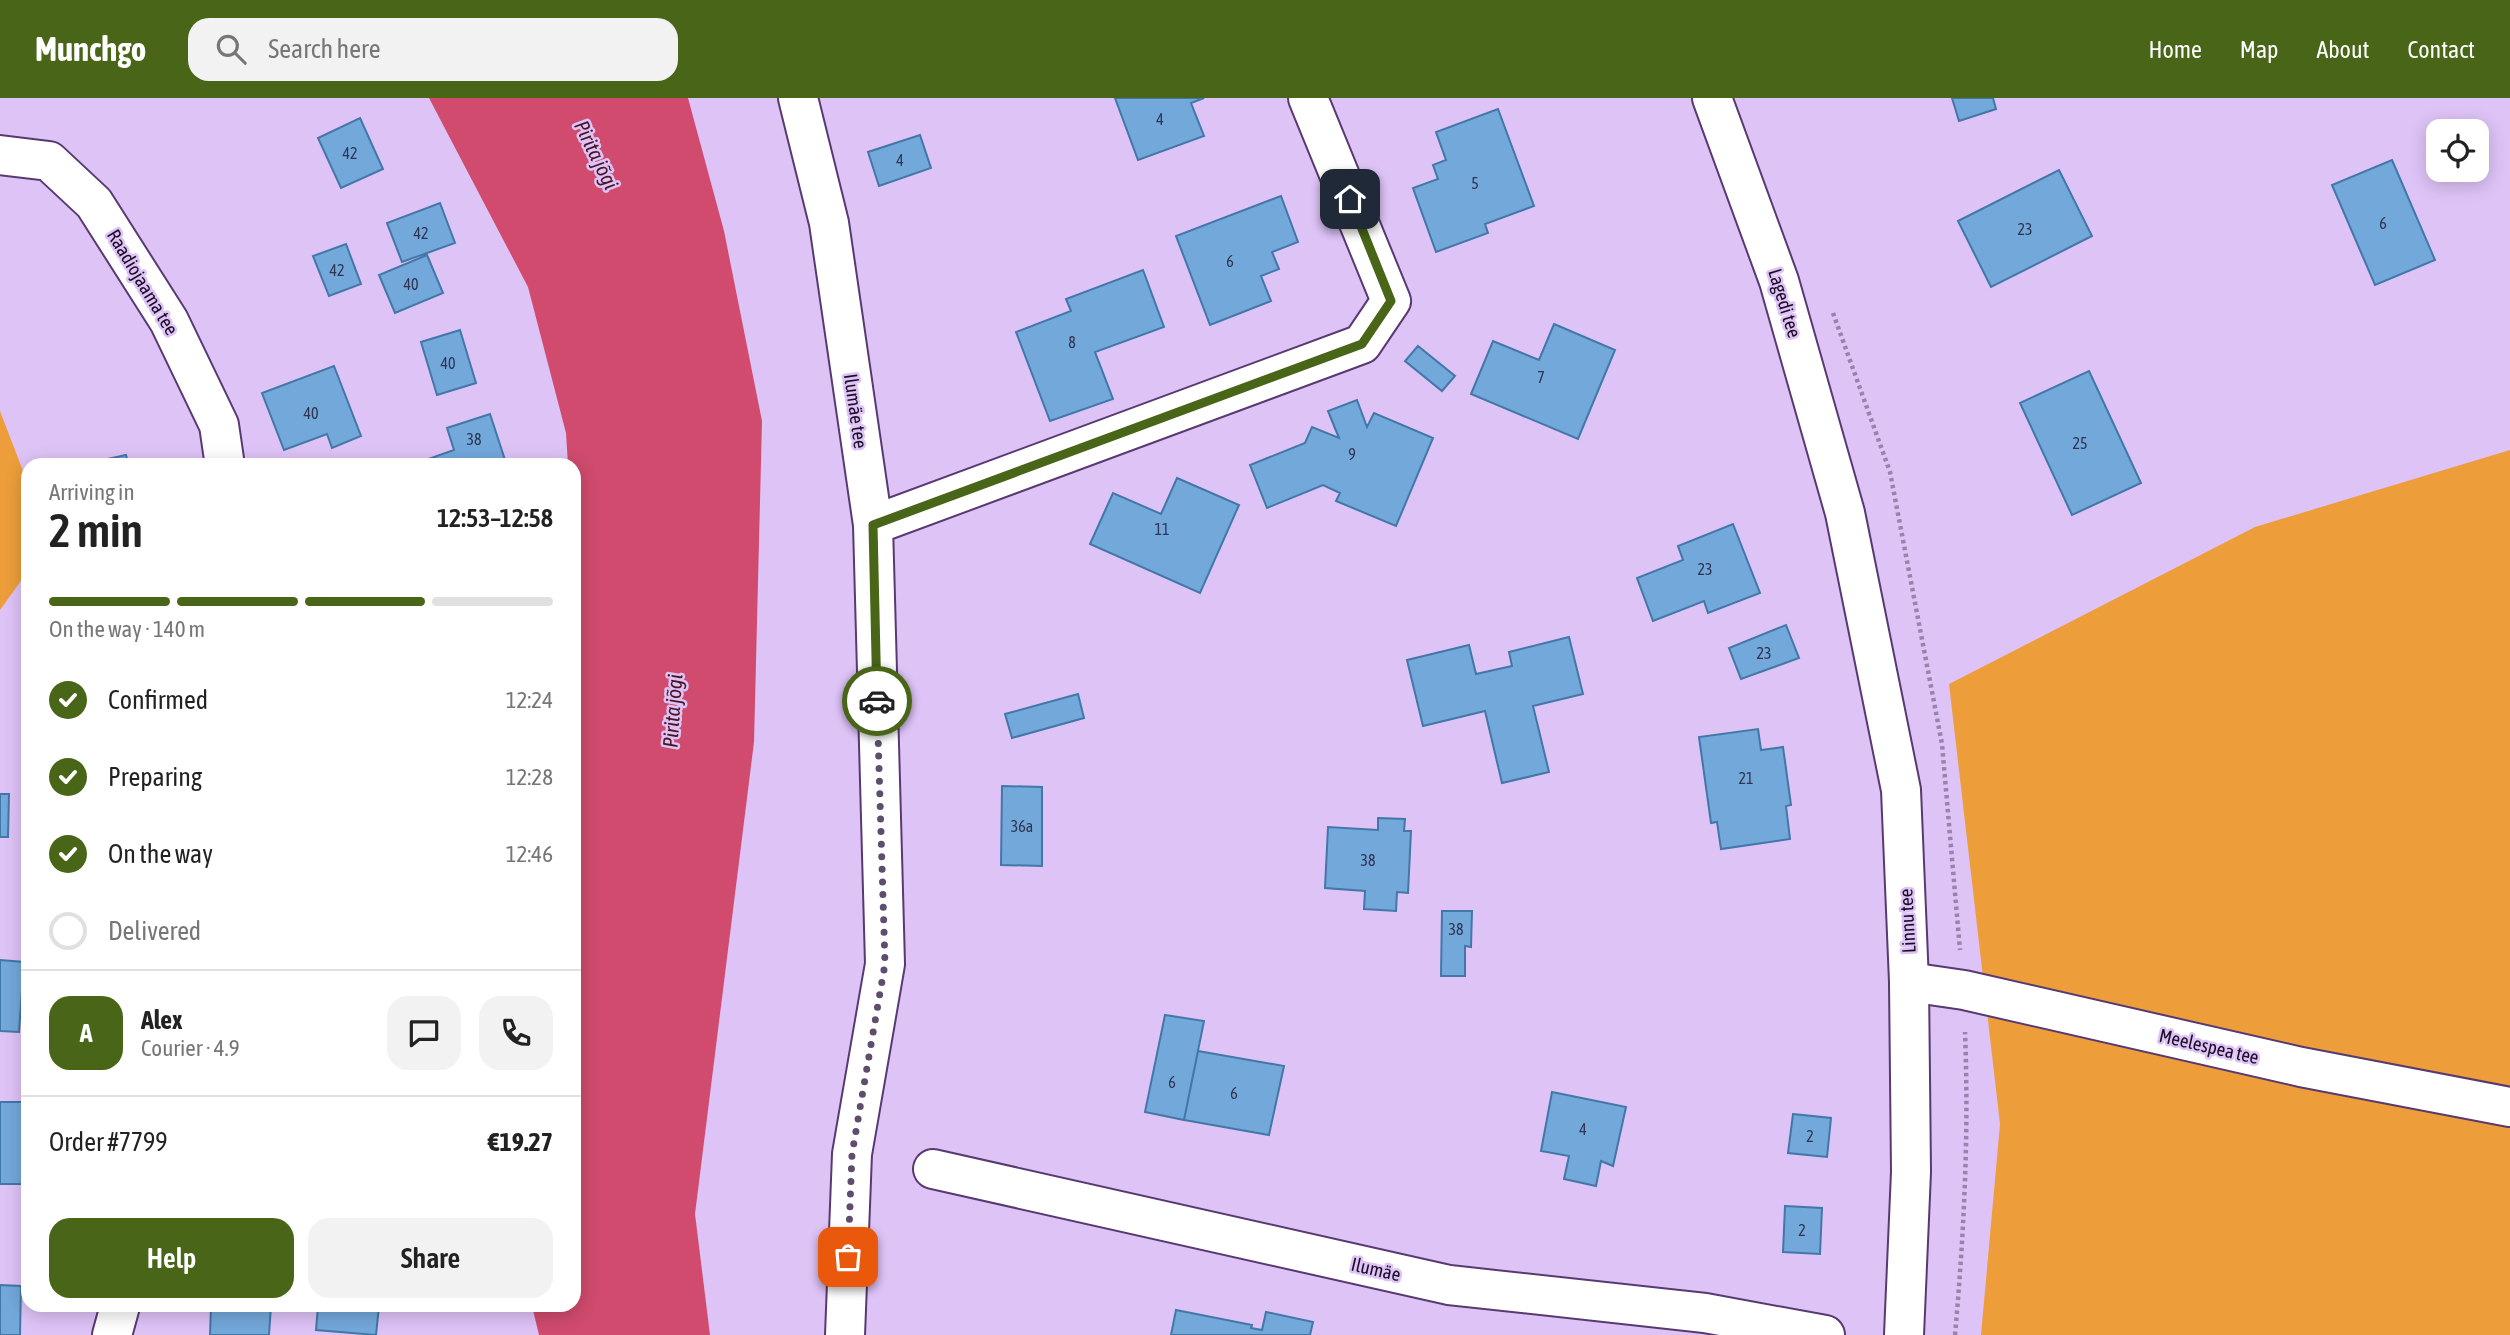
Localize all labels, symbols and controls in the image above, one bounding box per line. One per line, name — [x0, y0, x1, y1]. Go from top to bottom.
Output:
search box — [188, 18, 678, 81]
text: Munchgo — [35, 30, 146, 68]
icon: search — [212, 30, 250, 68]
text: Search here — [268, 34, 380, 64]
text: Home — [2148, 36, 2202, 63]
text: Map — [2240, 36, 2278, 63]
text: About — [2316, 36, 2369, 63]
text: Contact — [2407, 36, 2475, 63]
house number: 4 — [1156, 110, 1164, 128]
water label: Pirita jõgi — [570, 116, 624, 193]
map controls — [2426, 119, 2489, 182]
button: locate — [2426, 119, 2489, 182]
house number: 42 — [342, 144, 358, 162]
house number: 4 — [896, 151, 904, 169]
pin — [1320, 169, 1380, 229]
house number: 5 — [1471, 174, 1479, 192]
icon: home — [1331, 180, 1369, 218]
house number: 6 — [2379, 214, 2387, 232]
house number: 23 — [2017, 220, 2033, 238]
house number: 42 — [413, 224, 429, 242]
street label: Raadiojaama tee — [103, 225, 183, 339]
house number: 6 — [1226, 252, 1234, 270]
house number: 42 — [329, 261, 345, 279]
street label: Lagedi tee — [1764, 266, 1806, 340]
house number: 40 — [403, 275, 419, 293]
house number: 8 — [1068, 333, 1076, 351]
house number: 40 — [440, 354, 456, 372]
house number: 7 — [1537, 368, 1545, 386]
street label: Ilumäe tee — [840, 372, 872, 450]
house number: 40 — [303, 404, 319, 422]
house number: 38 — [466, 430, 482, 448]
house number: 25 — [2072, 434, 2088, 452]
house number: 9 — [1348, 445, 1356, 463]
text: Arriving in — [49, 479, 135, 505]
text: 12:53–12:58 — [437, 503, 553, 533]
text: 2 min — [49, 504, 143, 557]
house number: 11 — [1154, 520, 1170, 538]
house number: 23 — [1697, 560, 1713, 578]
text: On the way · 140 m — [49, 616, 205, 642]
house number: 23 — [1756, 644, 1772, 662]
courier — [842, 666, 912, 736]
water label: Pirita jõgi — [657, 673, 687, 748]
icon: check — [49, 681, 87, 719]
icon: car — [858, 682, 896, 720]
text: Confirmed — [108, 685, 208, 715]
text: 12:24 — [506, 687, 553, 713]
icon: check — [49, 758, 87, 796]
text: Preparing — [108, 762, 202, 792]
text: 12:28 — [506, 764, 553, 790]
house number: 21 — [1738, 769, 1754, 787]
house number: 36a — [1011, 817, 1033, 835]
icon: check — [49, 835, 87, 873]
text: On the way — [108, 839, 213, 869]
text: 12:46 — [506, 841, 553, 867]
house number: 38 — [1360, 851, 1376, 869]
street label: Linnu tee — [1894, 888, 1920, 954]
text: Delivered — [108, 916, 201, 946]
house number: 38 — [1448, 920, 1464, 938]
button: chat — [387, 996, 461, 1070]
button: phone — [479, 996, 553, 1070]
text: Alex — [141, 1005, 182, 1035]
text: A — [80, 1018, 92, 1048]
street label: Meelespea tee — [2157, 1024, 2261, 1068]
text: Courier · 4.9 — [141, 1035, 240, 1061]
house number: 6 — [1168, 1073, 1176, 1091]
house number: 6 — [1230, 1084, 1238, 1102]
house number: 4 — [1579, 1120, 1587, 1138]
text: Order #7799 — [49, 1127, 168, 1157]
text: €19.27 — [488, 1127, 553, 1157]
house number: 2 — [1806, 1127, 1814, 1145]
button: Help — [49, 1218, 294, 1298]
button: Share — [308, 1218, 553, 1298]
house number: 2 — [1798, 1221, 1806, 1239]
pin — [818, 1227, 878, 1287]
icon: bag — [829, 1238, 867, 1276]
street label: Ilumäe — [1349, 1253, 1403, 1285]

